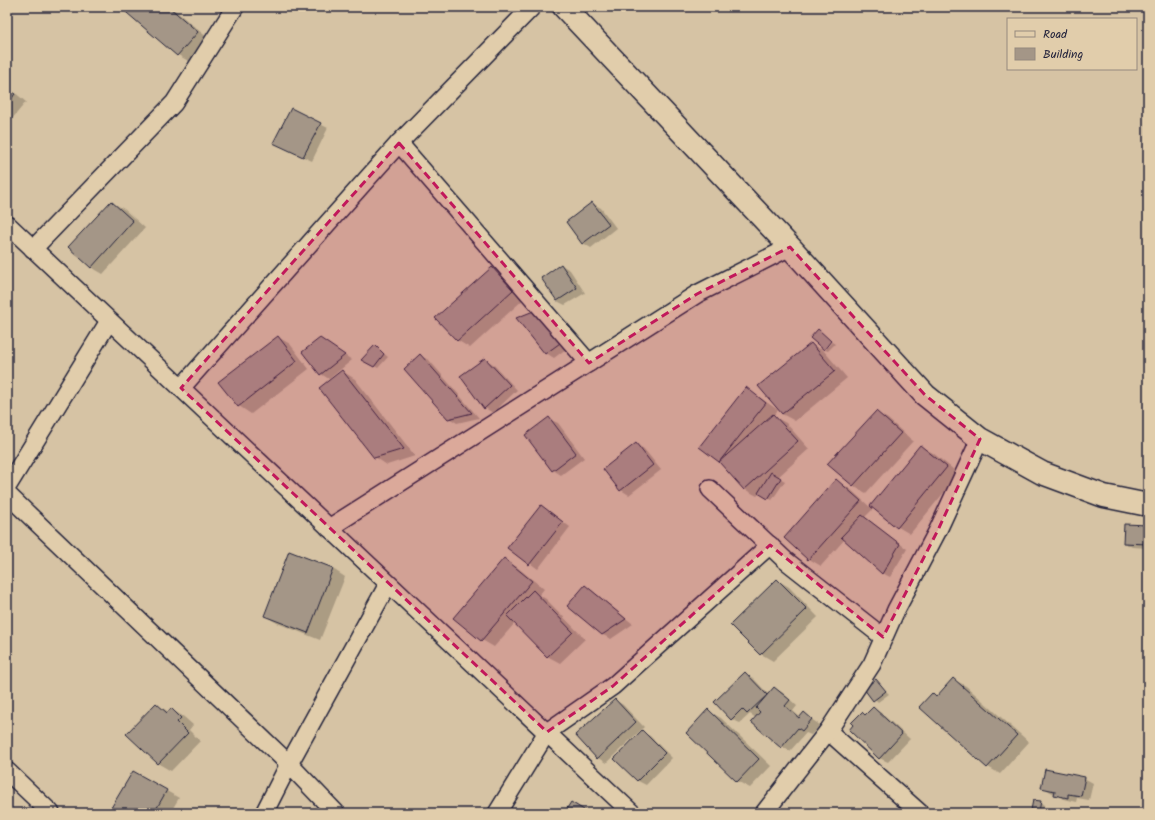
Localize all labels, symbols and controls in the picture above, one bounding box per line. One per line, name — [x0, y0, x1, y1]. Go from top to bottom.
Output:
legend — [1007, 18, 1137, 70]
text: Road — [1043, 25, 1068, 44]
text: Building — [1043, 45, 1083, 64]

